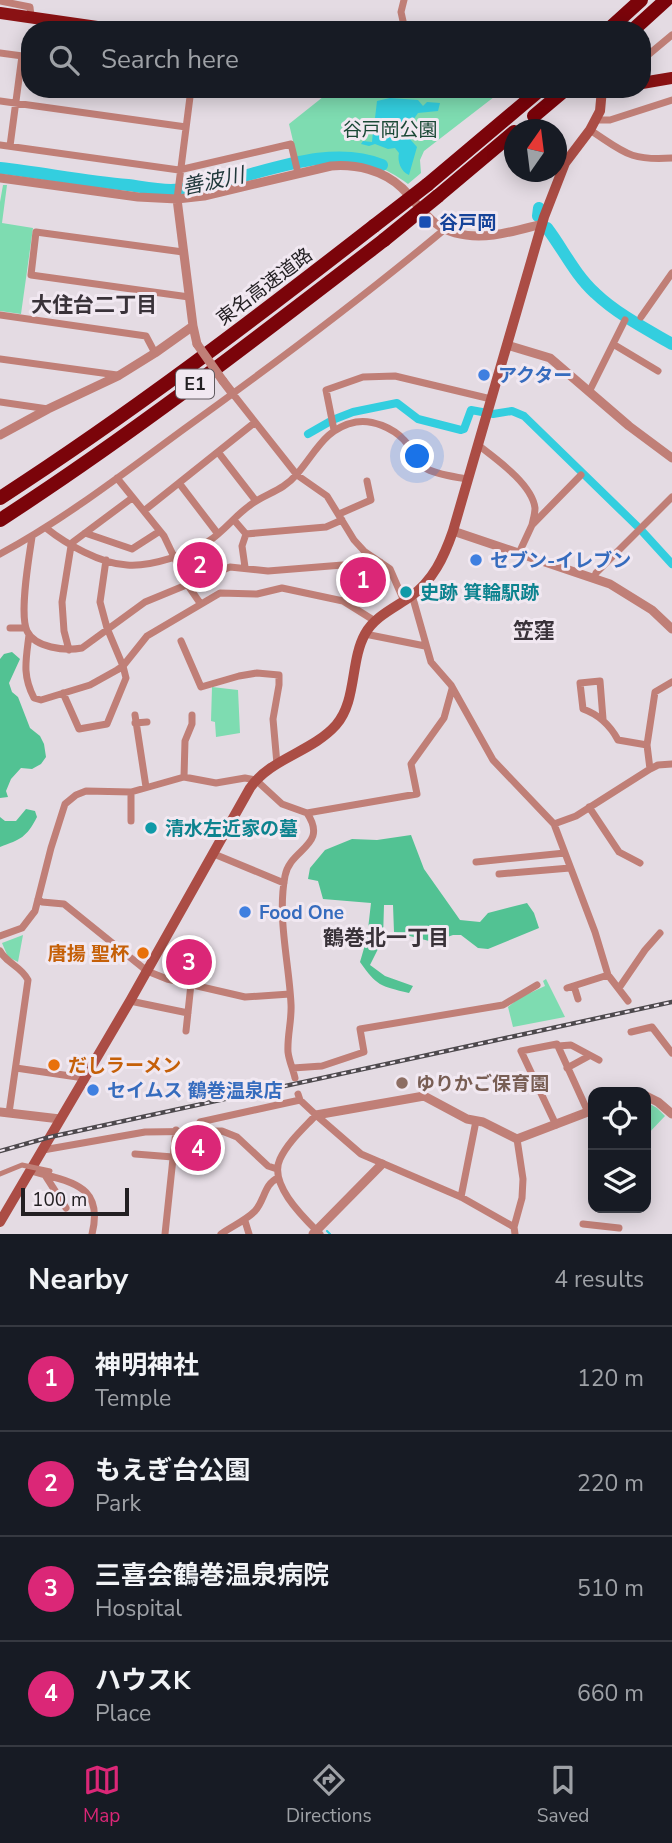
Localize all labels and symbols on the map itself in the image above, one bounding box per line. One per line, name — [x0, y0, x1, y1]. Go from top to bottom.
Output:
park label: 谷戸岡公園 — [342, 117, 438, 143]
north arrow — [504, 119, 567, 182]
water label: 善波川 — [179, 160, 249, 201]
place label: 谷戸岡 — [439, 210, 496, 236]
marker: 谷戸岡 — [417, 214, 433, 230]
street label: 東名高速道路 — [211, 242, 318, 331]
district label: 大住台二丁目 — [31, 291, 157, 319]
place label: アクター — [498, 363, 572, 389]
marker: アクター — [476, 367, 492, 383]
road number: E1 — [176, 370, 214, 398]
your location — [400, 439, 434, 473]
pin: 2 — [177, 539, 223, 591]
place label: セブン-イレブン — [490, 548, 631, 574]
marker: セブン-イレブン — [468, 552, 484, 568]
pin: 1 — [340, 554, 386, 606]
place label: 史跡 箕輪駅跡 — [420, 580, 539, 606]
marker: 史跡 箕輪駅跡 — [398, 584, 414, 600]
district label: 笠窪 — [513, 617, 555, 645]
place label: 清水左近家の墓 — [165, 816, 298, 842]
marker: 清水左近家の墓 — [143, 820, 159, 836]
place label: Food One — [259, 900, 344, 926]
marker: Food One — [237, 904, 253, 920]
district label: 鶴巻北一丁目 — [323, 924, 449, 952]
pin: 3 — [166, 936, 212, 988]
place label: 唐揚 聖杯 — [48, 941, 129, 967]
marker: 唐揚 聖杯 — [135, 945, 151, 961]
place label: だしラーメン — [68, 1053, 181, 1079]
marker: だしラーメン — [46, 1057, 62, 1073]
place label: ゆりかご保育園 — [416, 1071, 549, 1097]
marker: ゆりかご保育園 — [394, 1075, 410, 1091]
place label: セイムス 鶴巻温泉店 — [107, 1078, 283, 1104]
marker: セイムス 鶴巻温泉店 — [85, 1082, 101, 1098]
pin: 4 — [175, 1122, 221, 1174]
scale bar — [21, 1185, 130, 1217]

